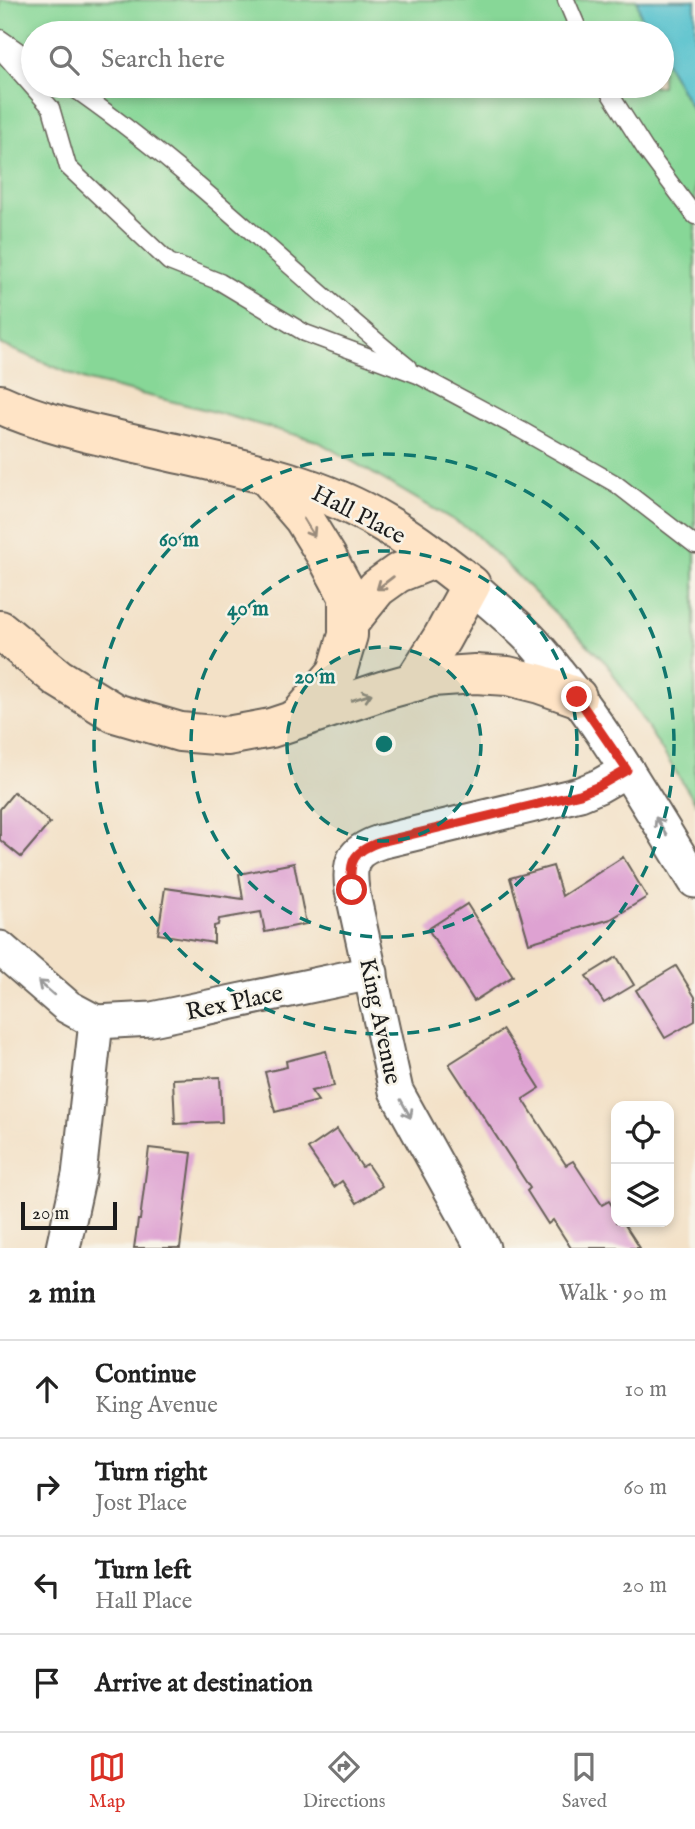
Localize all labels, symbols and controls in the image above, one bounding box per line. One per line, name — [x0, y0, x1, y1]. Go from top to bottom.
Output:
search box — [21, 21, 674, 98]
icon: search — [45, 41, 83, 79]
text: Search here — [101, 43, 225, 76]
street label: Hall Place — [306, 478, 411, 552]
one-way arrow — [302, 518, 317, 537]
text: 60 m — [159, 527, 200, 554]
one-way arrow — [377, 575, 395, 590]
text: 40 m — [227, 596, 269, 623]
text: 20 m — [295, 664, 336, 691]
route end — [561, 681, 592, 712]
one-way arrow — [351, 690, 373, 703]
centre of rings — [372, 732, 396, 756]
one-way arrow — [653, 816, 667, 836]
route start — [336, 874, 367, 905]
street label: King Avenue — [351, 955, 408, 1087]
street label: Rex Place — [183, 978, 286, 1029]
one-way arrow — [37, 980, 55, 996]
one-way arrow — [399, 1099, 413, 1119]
map controls — [611, 1101, 674, 1227]
button: locate — [611, 1101, 674, 1164]
button: layers — [611, 1164, 674, 1227]
scale bar — [21, 1199, 117, 1231]
text: 20 m — [32, 1202, 69, 1226]
text: 2 min — [28, 1275, 96, 1313]
text: Walk · 90 m — [559, 1279, 667, 1308]
text: Continue — [95, 1358, 196, 1391]
icon: ahead — [28, 1370, 66, 1408]
text: 10 m — [624, 1375, 667, 1404]
text: King Avenue — [95, 1391, 218, 1420]
text: Turn right — [95, 1456, 208, 1489]
icon: right — [28, 1468, 66, 1506]
text: 60 m — [623, 1473, 667, 1502]
text: Jost Place — [95, 1489, 187, 1518]
text: Turn left — [95, 1554, 192, 1587]
icon: left — [28, 1566, 66, 1604]
text: 20 m — [622, 1571, 667, 1600]
text: Hall Place — [95, 1587, 192, 1616]
icon: arrive — [28, 1664, 66, 1702]
text: Arrive at destination — [95, 1667, 313, 1700]
tab: Map — [88, 1748, 126, 1814]
tab: Directions — [303, 1748, 385, 1814]
tab: Saved — [562, 1748, 607, 1814]

